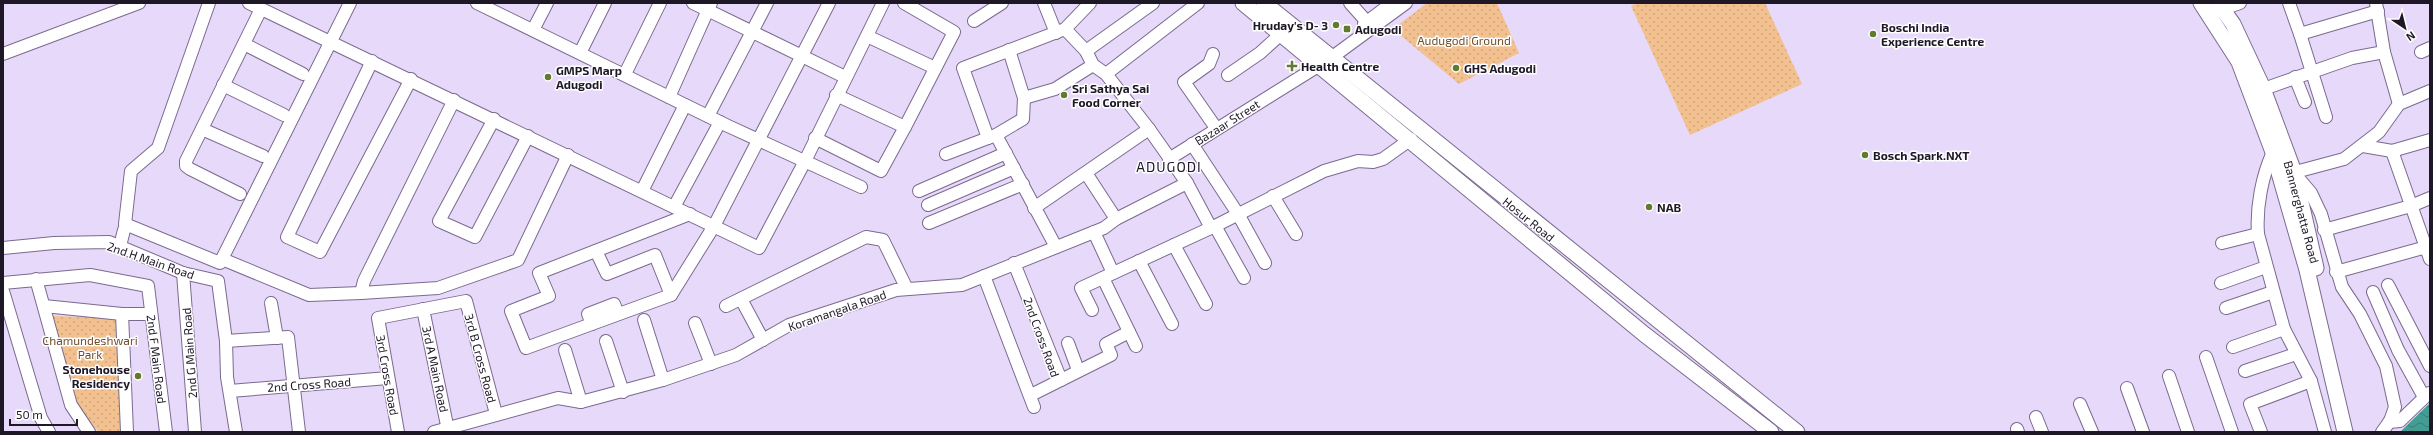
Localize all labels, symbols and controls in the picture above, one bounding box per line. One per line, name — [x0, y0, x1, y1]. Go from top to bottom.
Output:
north arrow — [2385, 8, 2425, 48]
place label: Hruday's D- 3 — [1253, 18, 1328, 33]
marker: Hruday's D- 3 — [1331, 20, 1341, 30]
place label: Boschi India Experience Centre — [1881, 20, 1984, 48]
place label: Adugodi — [1355, 22, 1402, 36]
marker: Adugodi — [1342, 24, 1352, 34]
marker: Boschi India Experience Centre — [1868, 29, 1878, 39]
text: N — [2404, 29, 2418, 44]
park label: Audugodi Ground — [1417, 33, 1511, 47]
place label: Health Centre — [1301, 59, 1379, 73]
marker: Health Centre — [1286, 60, 1298, 72]
place label: GHS Adugodi — [1464, 61, 1536, 75]
place label: GMPS Marp Adugodi — [556, 63, 622, 91]
marker: GHS Adugodi — [1451, 63, 1461, 73]
marker: GMPS Marp Adugodi — [543, 72, 553, 82]
place label: Sri Sathya Sai Food Corner — [1072, 81, 1149, 109]
marker: Sri Sathya Sai Food Corner — [1059, 90, 1069, 100]
street label: Bazaar Street — [1192, 96, 1262, 148]
place label: Bosch Spark.NXT — [1873, 148, 1970, 162]
marker: Bosch Spark.NXT — [1860, 150, 1870, 160]
district label: ADUGODI — [1136, 158, 1202, 175]
street label: Bannerghatta Road — [2282, 159, 2322, 265]
street label: Hosur Road — [1500, 194, 1558, 244]
place label: NAB — [1657, 200, 1682, 214]
marker: NAB — [1644, 202, 1654, 212]
street label: 2nd H Main Road — [106, 239, 196, 281]
street label: Koramangala Road — [786, 287, 888, 333]
street label: 2nd Cross Road — [1021, 295, 1063, 379]
street label: 2nd G Main Road — [179, 307, 199, 399]
street label: 3rd B Cross Road — [462, 312, 500, 404]
street label: 2nd F Main Road — [145, 314, 169, 404]
street label: 3rd A Main Road — [420, 325, 452, 413]
park label: Chamundeshwari Park — [42, 333, 138, 361]
street label: 3rd Cross Road — [374, 334, 402, 416]
place label: Stonehouse Residency — [62, 362, 130, 391]
marker: Stonehouse Residency — [133, 371, 143, 381]
street label: 2nd Cross Road — [267, 374, 351, 394]
scale bar — [10, 401, 77, 427]
text: 50 m — [16, 407, 43, 421]

